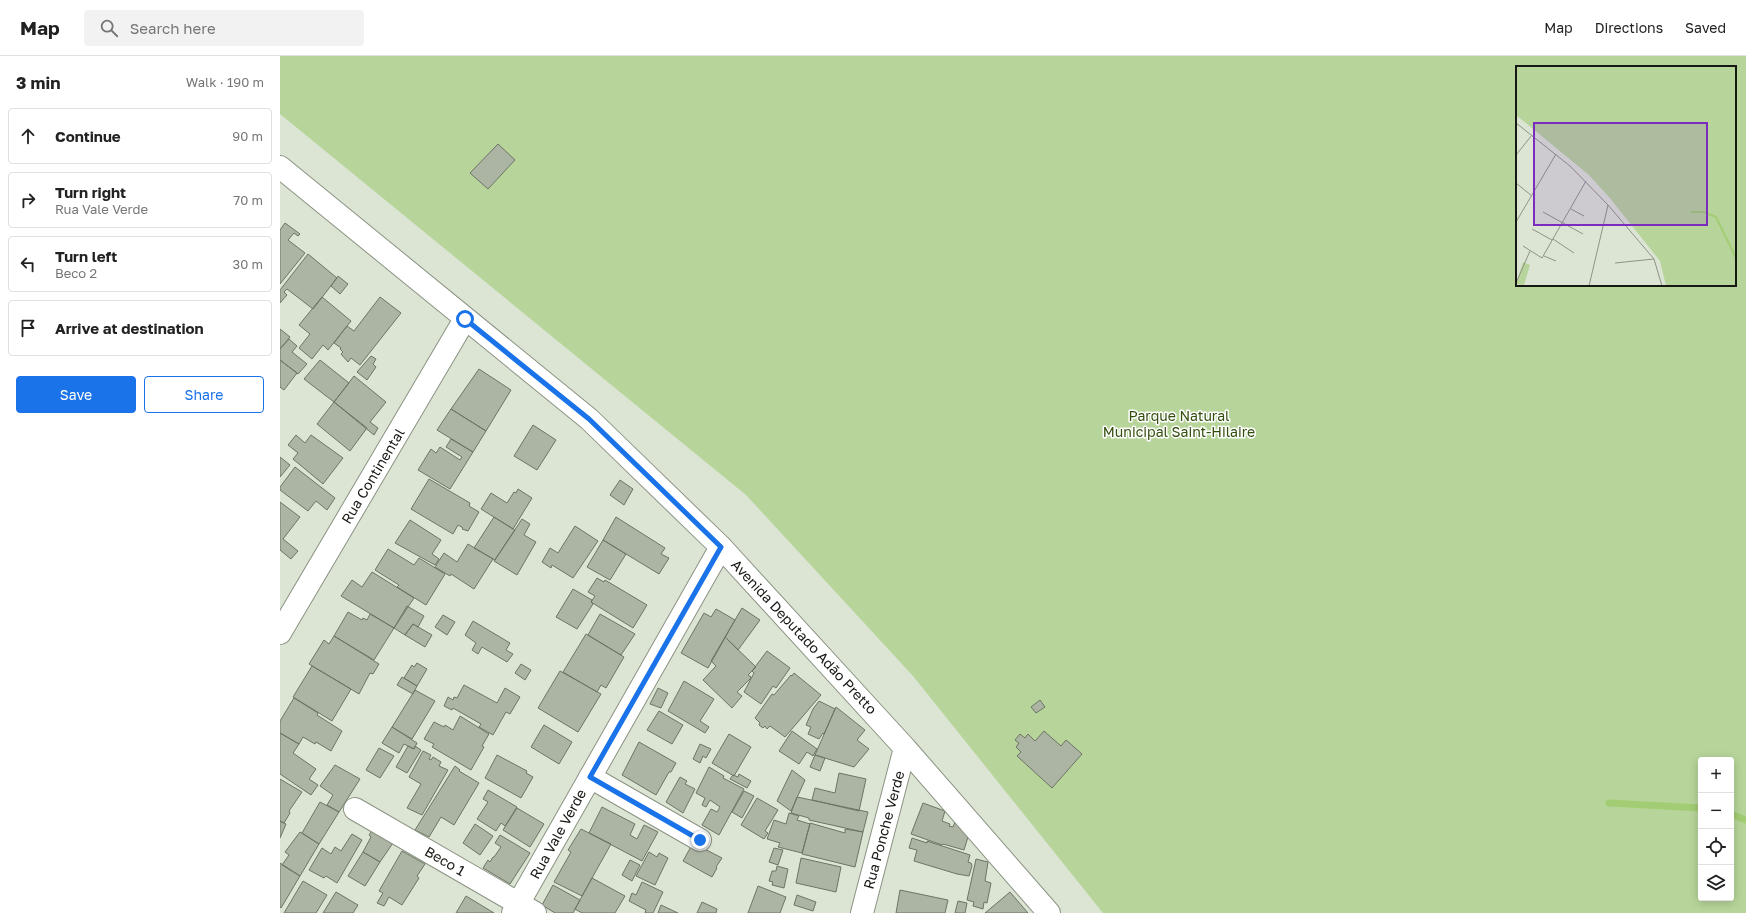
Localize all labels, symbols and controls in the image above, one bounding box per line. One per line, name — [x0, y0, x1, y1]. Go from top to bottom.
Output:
search box — [84, 10, 364, 46]
text: Map — [20, 16, 60, 39]
icon: search — [98, 17, 120, 39]
text: Search here — [130, 19, 216, 37]
text: Map — [1544, 19, 1573, 36]
text: Directions — [1595, 19, 1663, 36]
text: Saved — [1685, 19, 1726, 36]
inset map — [1516, 66, 1736, 286]
text: 3 min — [16, 72, 60, 93]
text: Walk · 190 m — [186, 74, 264, 90]
icon: ahead — [17, 125, 39, 147]
text: Continue — [55, 127, 121, 145]
text: 90 m — [232, 128, 263, 144]
text: Turn right — [55, 183, 126, 201]
icon: right — [17, 189, 39, 211]
text: 70 m — [233, 192, 263, 208]
text: Rua Vale Verde — [55, 201, 148, 217]
text: Turn left — [55, 247, 117, 265]
icon: left — [17, 253, 39, 275]
text: 30 m — [233, 256, 263, 272]
text: Beco 2 — [55, 265, 97, 281]
route start — [456, 310, 474, 328]
icon: arrive — [17, 317, 39, 339]
text: Arrive at destination — [55, 319, 204, 337]
button: Save — [16, 376, 136, 413]
button: Share — [144, 376, 264, 413]
park label: Parque Natural Municipal Saint-Hilaire — [1103, 407, 1255, 440]
street label: Rua Continental — [337, 425, 408, 526]
street label: Avenida Deputado Adão Pretto — [728, 556, 881, 718]
map controls — [1698, 757, 1734, 901]
button: + — [1698, 757, 1734, 793]
street label: Rua Ponche Verde — [860, 769, 907, 891]
street label: Rua Vale Verde — [526, 786, 589, 882]
button: − — [1698, 793, 1734, 829]
button: locate — [1698, 829, 1734, 865]
route end — [691, 831, 709, 849]
street label: Beco 1 — [422, 842, 469, 879]
button: layers — [1698, 865, 1734, 901]

